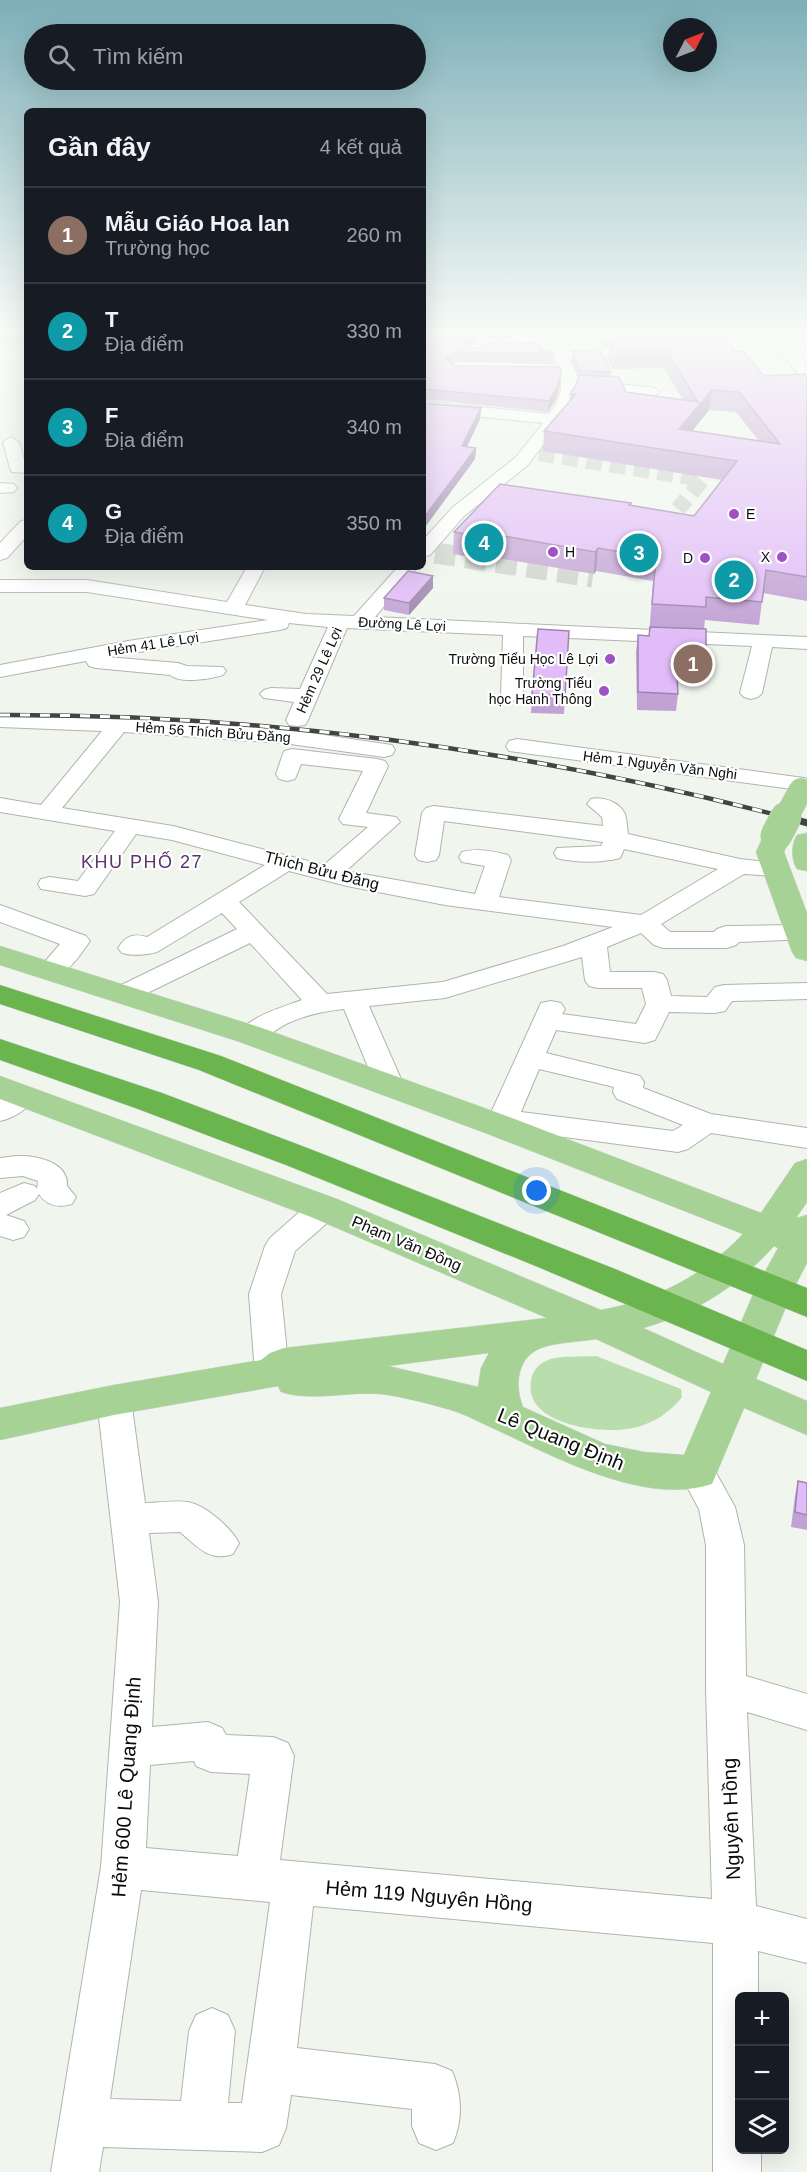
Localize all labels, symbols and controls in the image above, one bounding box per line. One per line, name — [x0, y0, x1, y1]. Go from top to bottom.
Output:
north arrow — [663, 18, 717, 72]
search box — [24, 24, 426, 90]
icon: search — [45, 41, 78, 74]
text: Tìm kiếm — [93, 44, 183, 69]
text: Gần đây — [48, 132, 151, 162]
text: 4 kết quả — [320, 136, 402, 158]
text: Mẫu Giáo Hoa lan — [105, 211, 290, 236]
text: 1 — [62, 224, 73, 246]
text: 260 m — [346, 224, 402, 246]
text: Trường học — [105, 237, 210, 259]
text: T — [105, 307, 118, 332]
text: 2 — [62, 320, 73, 342]
text: 330 m — [346, 320, 402, 342]
text: Địa điểm — [105, 333, 184, 355]
text: F — [105, 403, 118, 428]
text: 3 — [62, 416, 73, 438]
text: 340 m — [346, 416, 402, 438]
text: Địa điểm — [105, 429, 184, 451]
text: G — [105, 499, 122, 524]
place label: E — [746, 506, 755, 522]
marker: E — [727, 507, 741, 521]
text: 4 — [62, 512, 73, 534]
text: 350 m — [346, 512, 402, 534]
pin: 4 — [464, 520, 504, 566]
text: Địa điểm — [105, 525, 184, 547]
pin: 3 — [620, 530, 658, 576]
place label: H — [565, 544, 575, 560]
marker: H — [546, 545, 560, 559]
place label: X — [761, 549, 771, 565]
place label: D — [683, 550, 693, 566]
marker: X — [775, 550, 789, 564]
marker: D — [698, 551, 712, 565]
pin: 2 — [714, 558, 754, 602]
street label: Đường Lê Lợi — [358, 614, 446, 634]
street label: Hẻm 29 Lê Lợi — [293, 625, 345, 715]
street label: Hẻm 41 Lê Lợi — [106, 629, 200, 659]
pin: 1 — [674, 642, 712, 686]
place label: Trường Tiểu Học Lê Lợi — [449, 651, 598, 667]
marker: Trường Tiểu Học Lê Lợi — [603, 652, 617, 666]
place label: Trường Tiểu học Hanh Thông — [489, 675, 592, 707]
marker: Trường Tiểu học Hanh Thông — [597, 684, 611, 698]
street label: Hẻm 56 Thích Bửu Đăng — [135, 719, 291, 745]
street label: Hẻm 1 Nguyễn Văn Nghi — [582, 748, 738, 782]
street label: Thích Bửu Đăng — [263, 848, 381, 893]
district label: KHU PHỐ 27 — [81, 851, 203, 872]
your location — [522, 1176, 551, 1205]
street label: Phạm Văn Đồng — [349, 1213, 464, 1274]
street label: Lê Quang Định — [495, 1404, 627, 1474]
street label: Hẻm 600 Lê Quang Định — [107, 1676, 145, 1898]
street label: Nguyên Hồng — [718, 1757, 744, 1881]
street label: Hẻm 119 Nguyên Hồng — [325, 1876, 533, 1916]
map controls — [735, 1992, 789, 2154]
button: + — [735, 1992, 789, 2046]
button: − — [735, 2046, 789, 2100]
button: layers — [735, 2100, 789, 2154]

